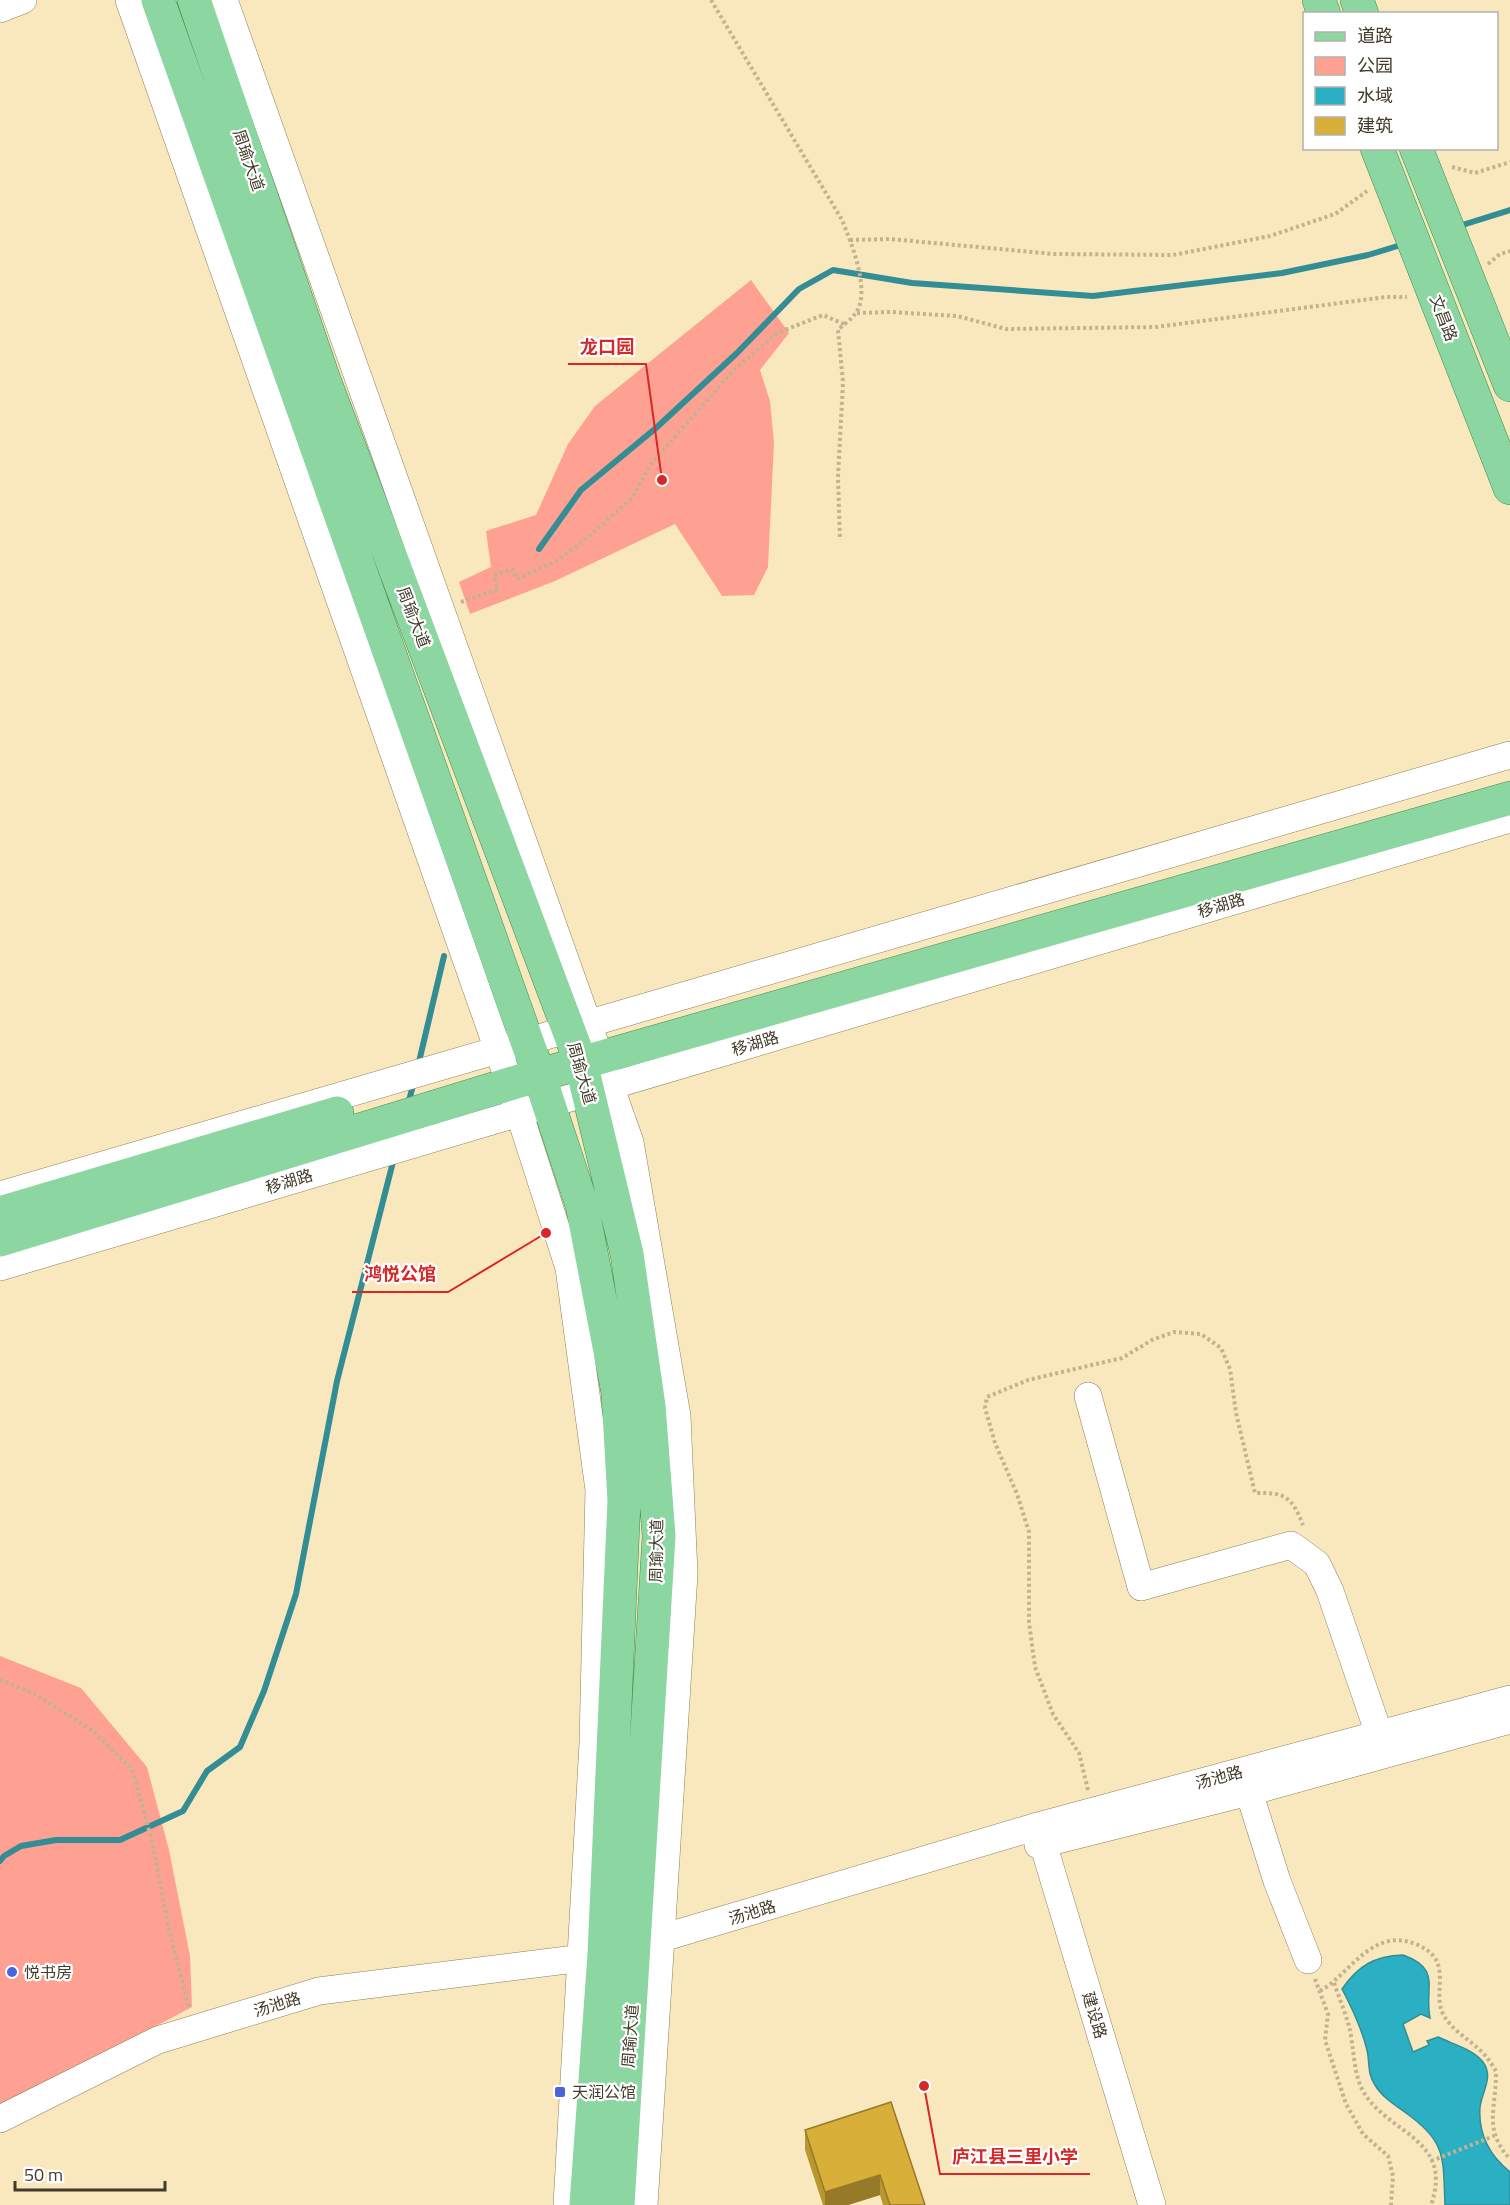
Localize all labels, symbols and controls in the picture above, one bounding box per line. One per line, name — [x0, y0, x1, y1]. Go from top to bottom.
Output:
legend — [1303, 12, 1498, 150]
text: 道路 — [1357, 22, 1393, 49]
text: 公园 — [1357, 52, 1393, 79]
text: 水域 — [1357, 82, 1393, 109]
text: 建筑 — [1357, 112, 1393, 139]
street label: 周瑜大道 — [227, 126, 271, 194]
street label: 文昌路 — [1424, 291, 1464, 345]
callout: 龙口园 — [568, 328, 646, 364]
text: 龙口园 — [580, 333, 634, 360]
street label: 周瑜大道 — [391, 583, 437, 651]
street label: 移湖路 — [1195, 887, 1247, 923]
street label: 移湖路 — [729, 1025, 781, 1061]
street label: 周瑜大道 — [562, 1039, 602, 1107]
street label: 移湖路 — [263, 1163, 315, 1199]
callout: 鸿悦公馆 — [352, 1256, 448, 1292]
text: 鸿悦公馆 — [364, 1260, 436, 1287]
street label: 周瑜大道 — [643, 1519, 669, 1583]
street label: 汤池路 — [1193, 1759, 1245, 1795]
street label: 汤池路 — [726, 1894, 778, 1930]
place label: 悦书房 — [24, 1960, 72, 1984]
marker: 悦书房 — [5, 1965, 19, 1979]
street label: 汤池路 — [251, 1986, 303, 2022]
street label: 建设路 — [1077, 1989, 1113, 2041]
street label: 周瑜大道 — [616, 2003, 644, 2069]
place label: 天润公馆 — [572, 2080, 636, 2104]
marker: 天润公馆 — [553, 2085, 567, 2099]
callout: 庐江县三里小学 — [940, 2138, 1090, 2174]
text: 庐江县三里小学 — [952, 2143, 1078, 2170]
scale bar — [15, 2154, 165, 2192]
text: 50 m — [24, 2161, 63, 2188]

